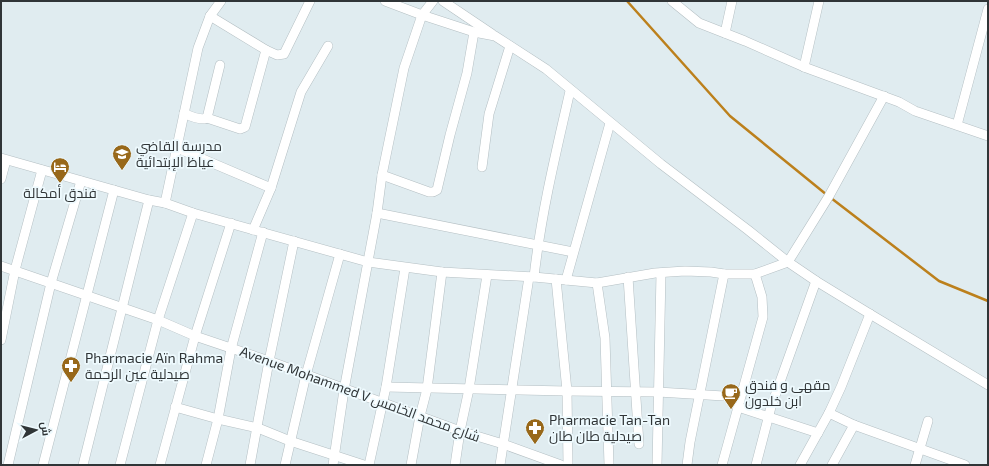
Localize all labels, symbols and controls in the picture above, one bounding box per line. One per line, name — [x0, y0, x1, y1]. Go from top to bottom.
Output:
place label: مدرسة القاضي عياظ الإبتدائية — [136, 137, 222, 171]
school or university icon: مدرسة القاضي عياظ الإبتدائية — [111, 143, 133, 171]
hotel icon: فندق أمكالة — [49, 156, 71, 184]
place label: فندق أمكالة — [23, 184, 97, 202]
street label: Avenue Mohammed V شارع محمد الخامس — [237, 342, 483, 446]
place label: Pharmacie Aïn Rahma صيدلية عين الرحمة — [85, 349, 223, 382]
pharmacy icon: Pharmacie Aïn Rahma صيدلية عين الرحمة — [60, 355, 82, 383]
place label: مقهى و فندق ابن خلدون — [745, 376, 831, 409]
cafe icon: مقهى و فندق ابن خلدون — [720, 382, 742, 410]
north arrow — [16, 410, 56, 450]
place label: Pharmacie Tan-Tan صيدلية طان طان — [549, 411, 670, 444]
pharmacy icon: Pharmacie Tan-Tan صيدلية طان طان — [524, 417, 546, 445]
text: ش — [38, 421, 54, 437]

